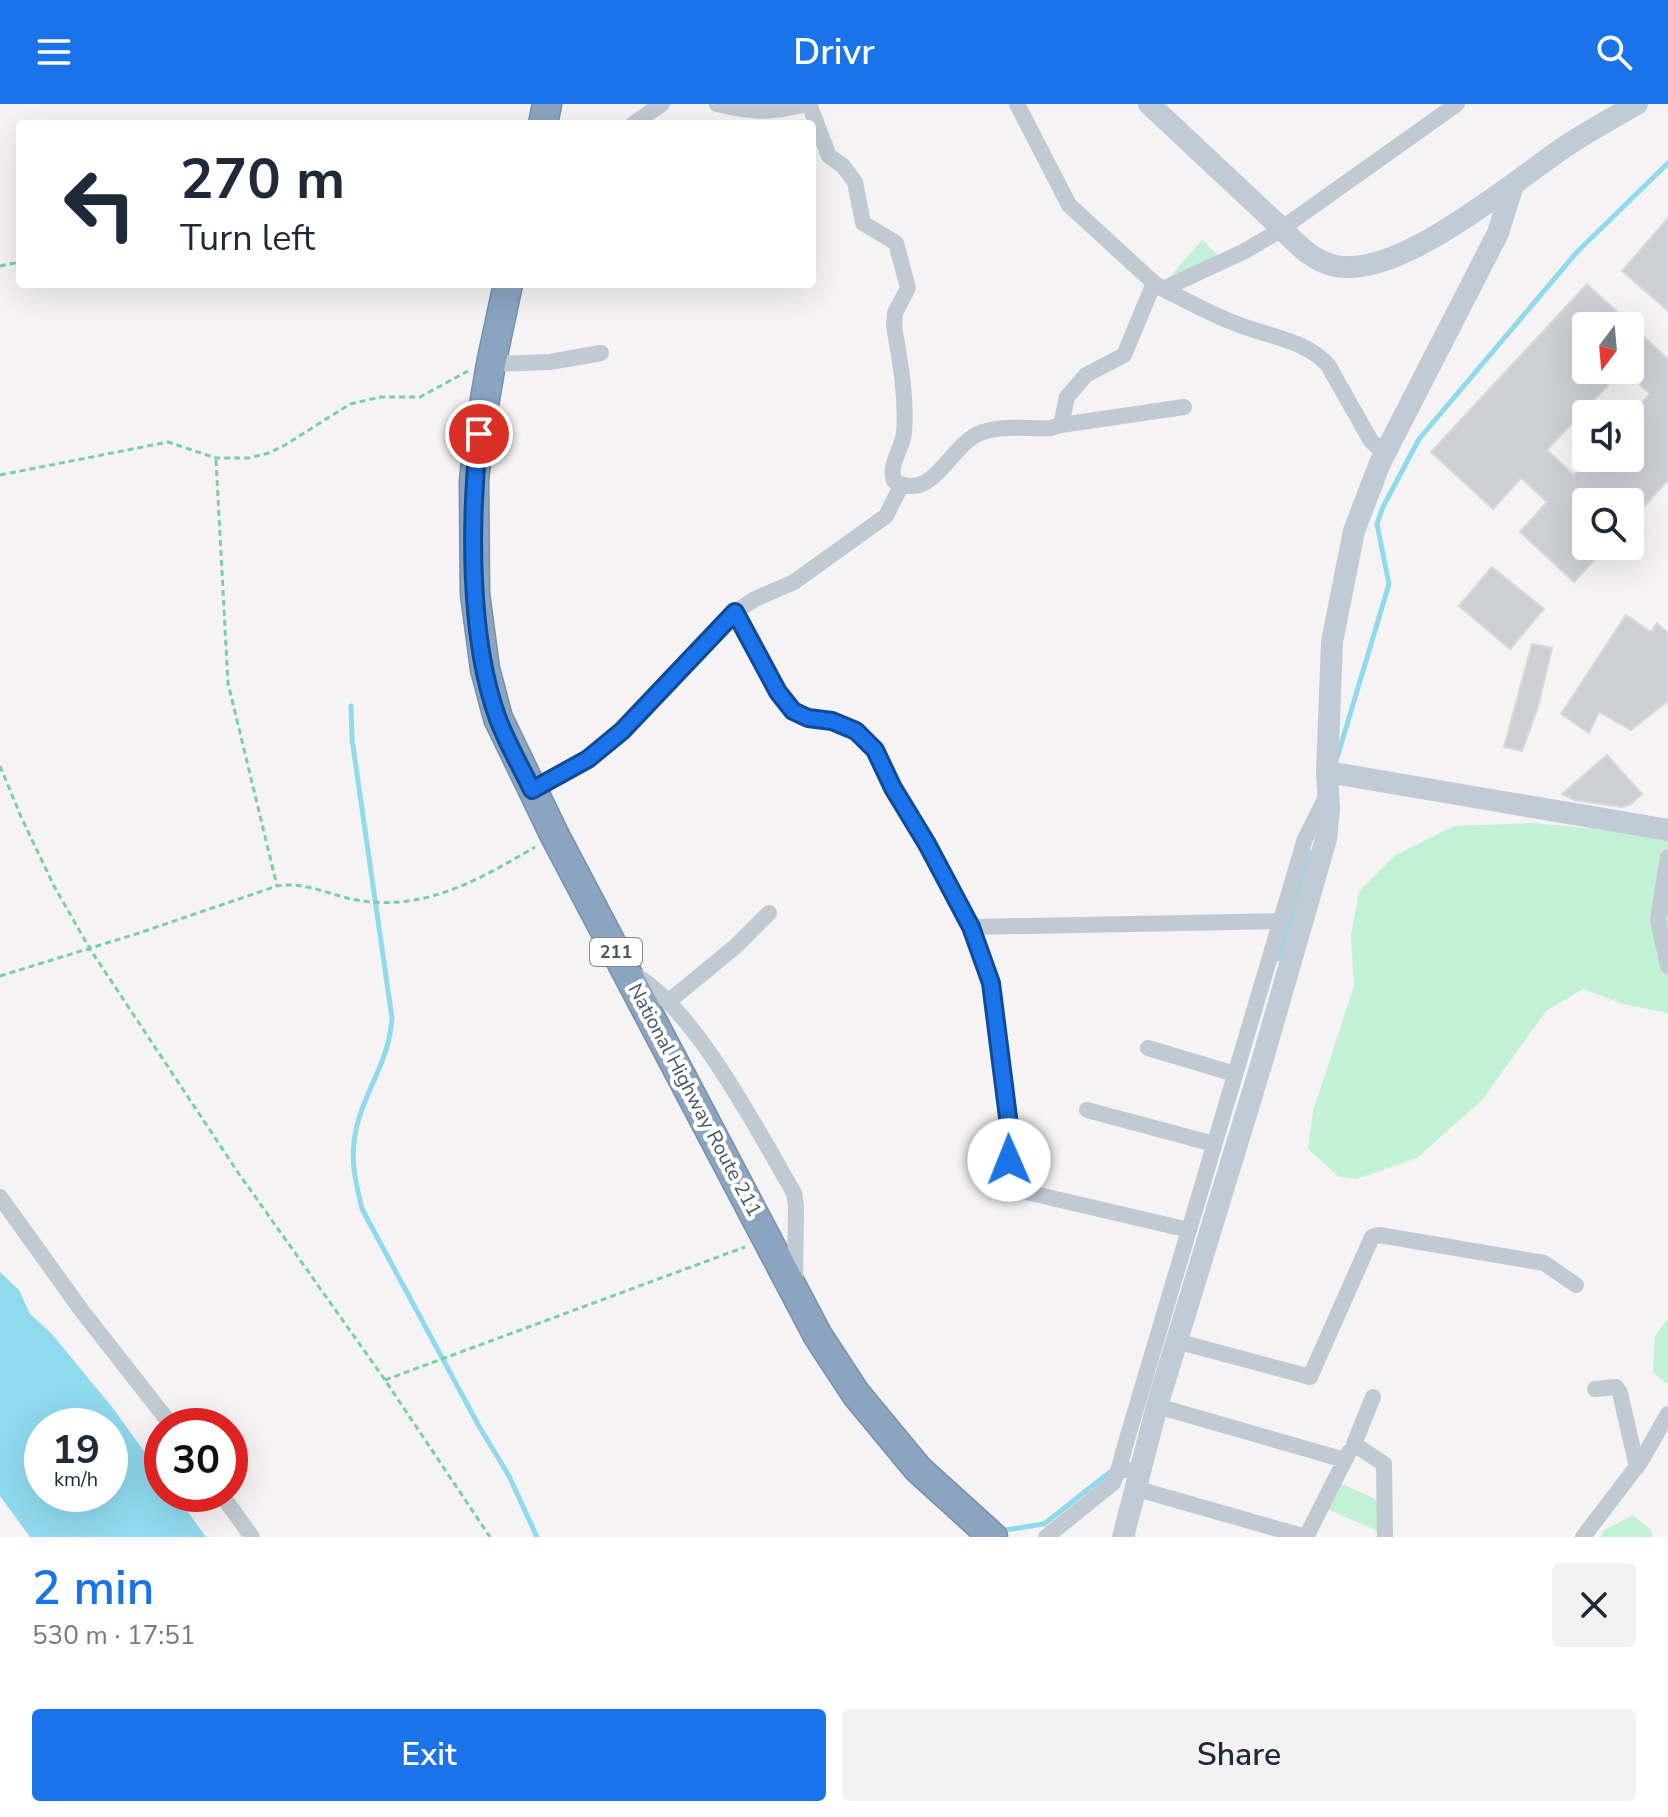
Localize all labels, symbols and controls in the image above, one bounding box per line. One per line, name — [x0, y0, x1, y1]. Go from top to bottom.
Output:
text: Drivr — [793, 28, 875, 77]
icon: menu — [32, 30, 76, 74]
icon: search — [1592, 30, 1636, 74]
text: 270 m — [180, 141, 345, 218]
icon: left — [48, 152, 152, 256]
text: Turn left — [180, 214, 315, 263]
north arrow — [1572, 312, 1644, 384]
map controls — [1572, 312, 1644, 560]
pin — [445, 400, 513, 468]
button: sound — [1572, 400, 1644, 472]
icon: arrive — [457, 412, 501, 456]
button: search — [1572, 488, 1644, 560]
road number: 211 — [590, 938, 642, 966]
street label: National Highway Route 211 — [622, 979, 768, 1221]
position arrow — [967, 1118, 1051, 1202]
speed limit sign: 30 — [144, 1408, 248, 1512]
text: 19 — [52, 1423, 100, 1477]
text: km/h — [54, 1466, 98, 1493]
text: 2 min — [32, 1555, 154, 1621]
button: close — [1552, 1563, 1636, 1647]
text: 530 m · 17:51 — [32, 1618, 195, 1653]
button: Exit — [32, 1709, 826, 1801]
button: Share — [842, 1709, 1636, 1801]

